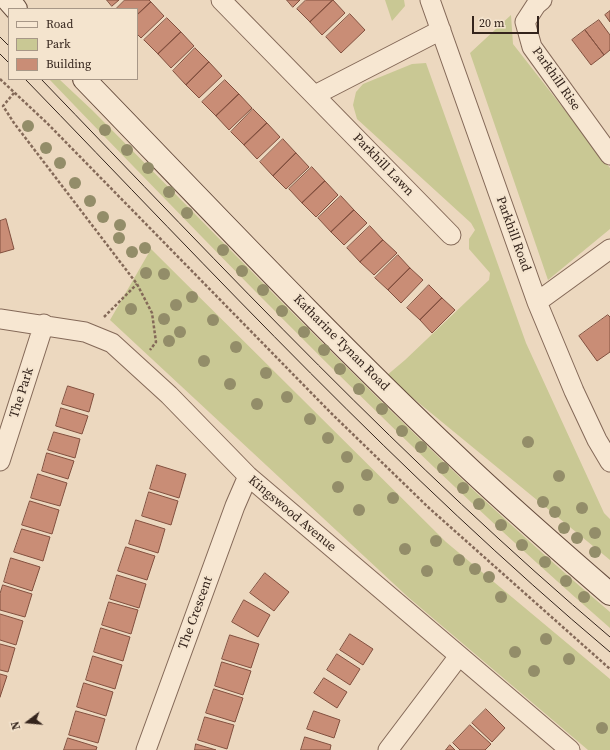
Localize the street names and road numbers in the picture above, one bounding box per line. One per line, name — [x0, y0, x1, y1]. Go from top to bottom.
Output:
street label: Parkhill Rise — [528, 44, 584, 114]
street label: Parkhill Lawn — [349, 130, 417, 200]
street label: Parkhill Road — [492, 194, 534, 274]
street label: Katharine Tynan Road — [290, 292, 392, 394]
street label: The Park — [7, 366, 37, 420]
street label: Kingswood Avenue — [245, 473, 339, 555]
street label: The Crescent — [176, 575, 216, 651]

